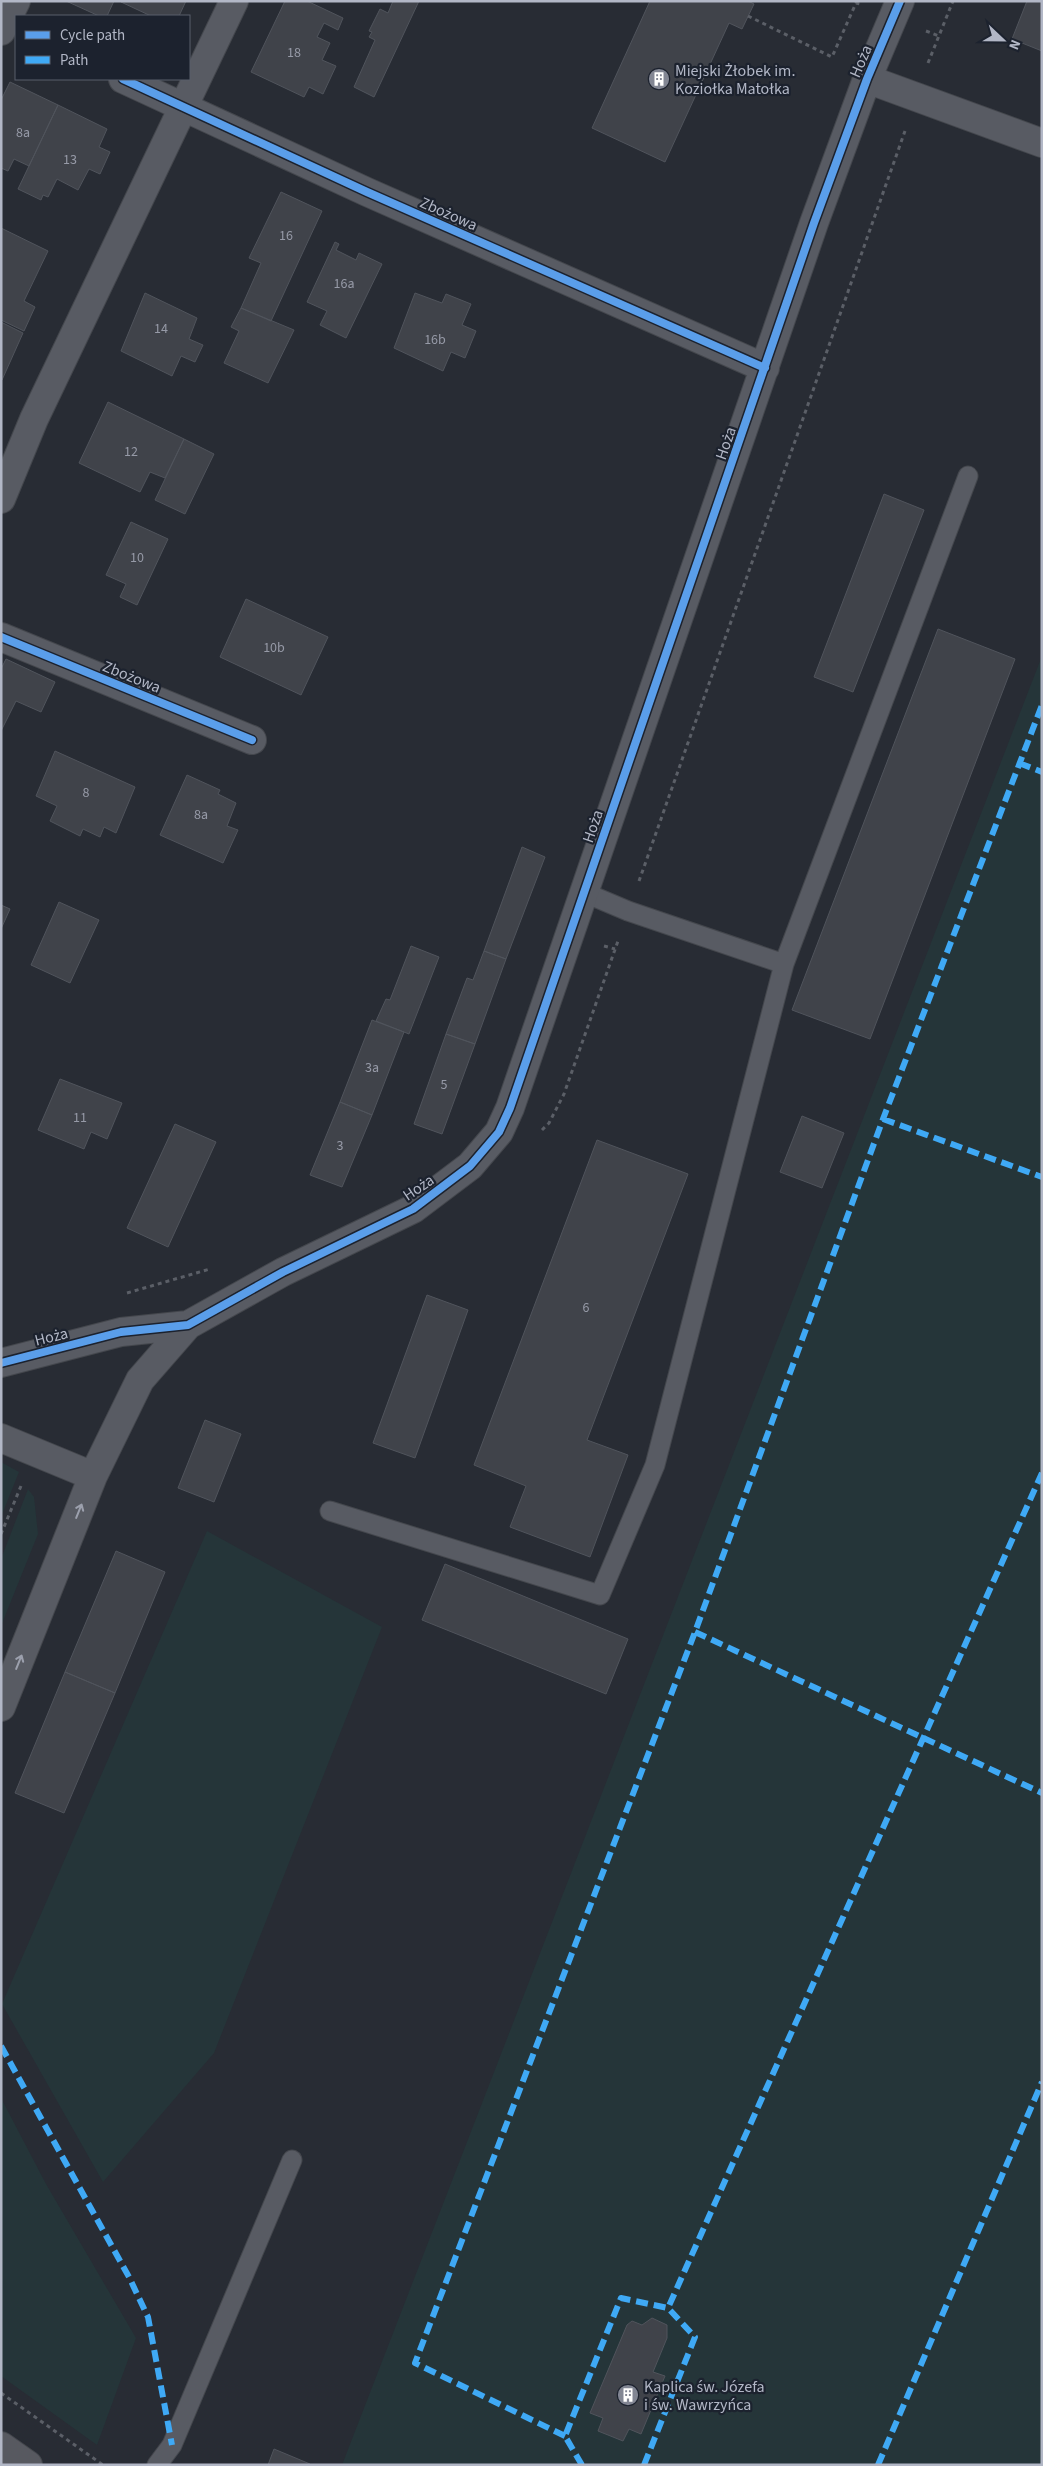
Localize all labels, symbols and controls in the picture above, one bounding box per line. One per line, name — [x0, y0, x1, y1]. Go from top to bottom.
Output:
legend — [15, 15, 190, 80]
north arrow — [978, 15, 1028, 65]
text: Cycle path — [60, 25, 125, 46]
text: N — [1003, 36, 1025, 53]
street label: Hoża — [844, 42, 878, 81]
house number: 18 — [287, 43, 301, 63]
text: Path — [60, 50, 88, 71]
place label: Miejski Żłobek im. Koziołka Matołka — [675, 60, 795, 100]
building icon: Miejski Żłobek im. Koziołka Matołka — [647, 67, 671, 91]
house number: 8a — [16, 123, 30, 143]
house number: 13 — [63, 150, 77, 170]
street label: Zbożowa — [416, 192, 481, 236]
house number: 16 — [279, 226, 293, 246]
house number: 16a — [334, 274, 354, 294]
house number: 14 — [154, 319, 168, 339]
house number: 16b — [424, 330, 446, 350]
street label: Hoża — [710, 424, 742, 463]
house number: 12 — [124, 442, 138, 462]
house number: 10 — [130, 548, 144, 568]
house number: 10b — [263, 638, 285, 658]
street label: Zbożowa — [99, 655, 164, 698]
house number: 8 — [83, 783, 90, 803]
house number: 8a — [194, 805, 208, 825]
street label: Hoża — [577, 807, 609, 846]
house number: 3a — [365, 1058, 379, 1078]
house number: 5 — [441, 1075, 448, 1095]
house number: 11 — [73, 1108, 87, 1128]
house number: 3 — [337, 1136, 344, 1156]
street label: Hoża — [399, 1169, 439, 1206]
house number: 6 — [583, 1298, 590, 1318]
street label: Hoża — [32, 1322, 70, 1352]
one-way arrow — [75, 1504, 84, 1519]
one-way arrow — [15, 1655, 24, 1670]
place label: Kaplica św. Józefa i św. Wawrzyńca — [644, 2376, 765, 2416]
building icon: Kaplica św. Józefa i św. Wawrzyńca — [616, 2383, 640, 2407]

